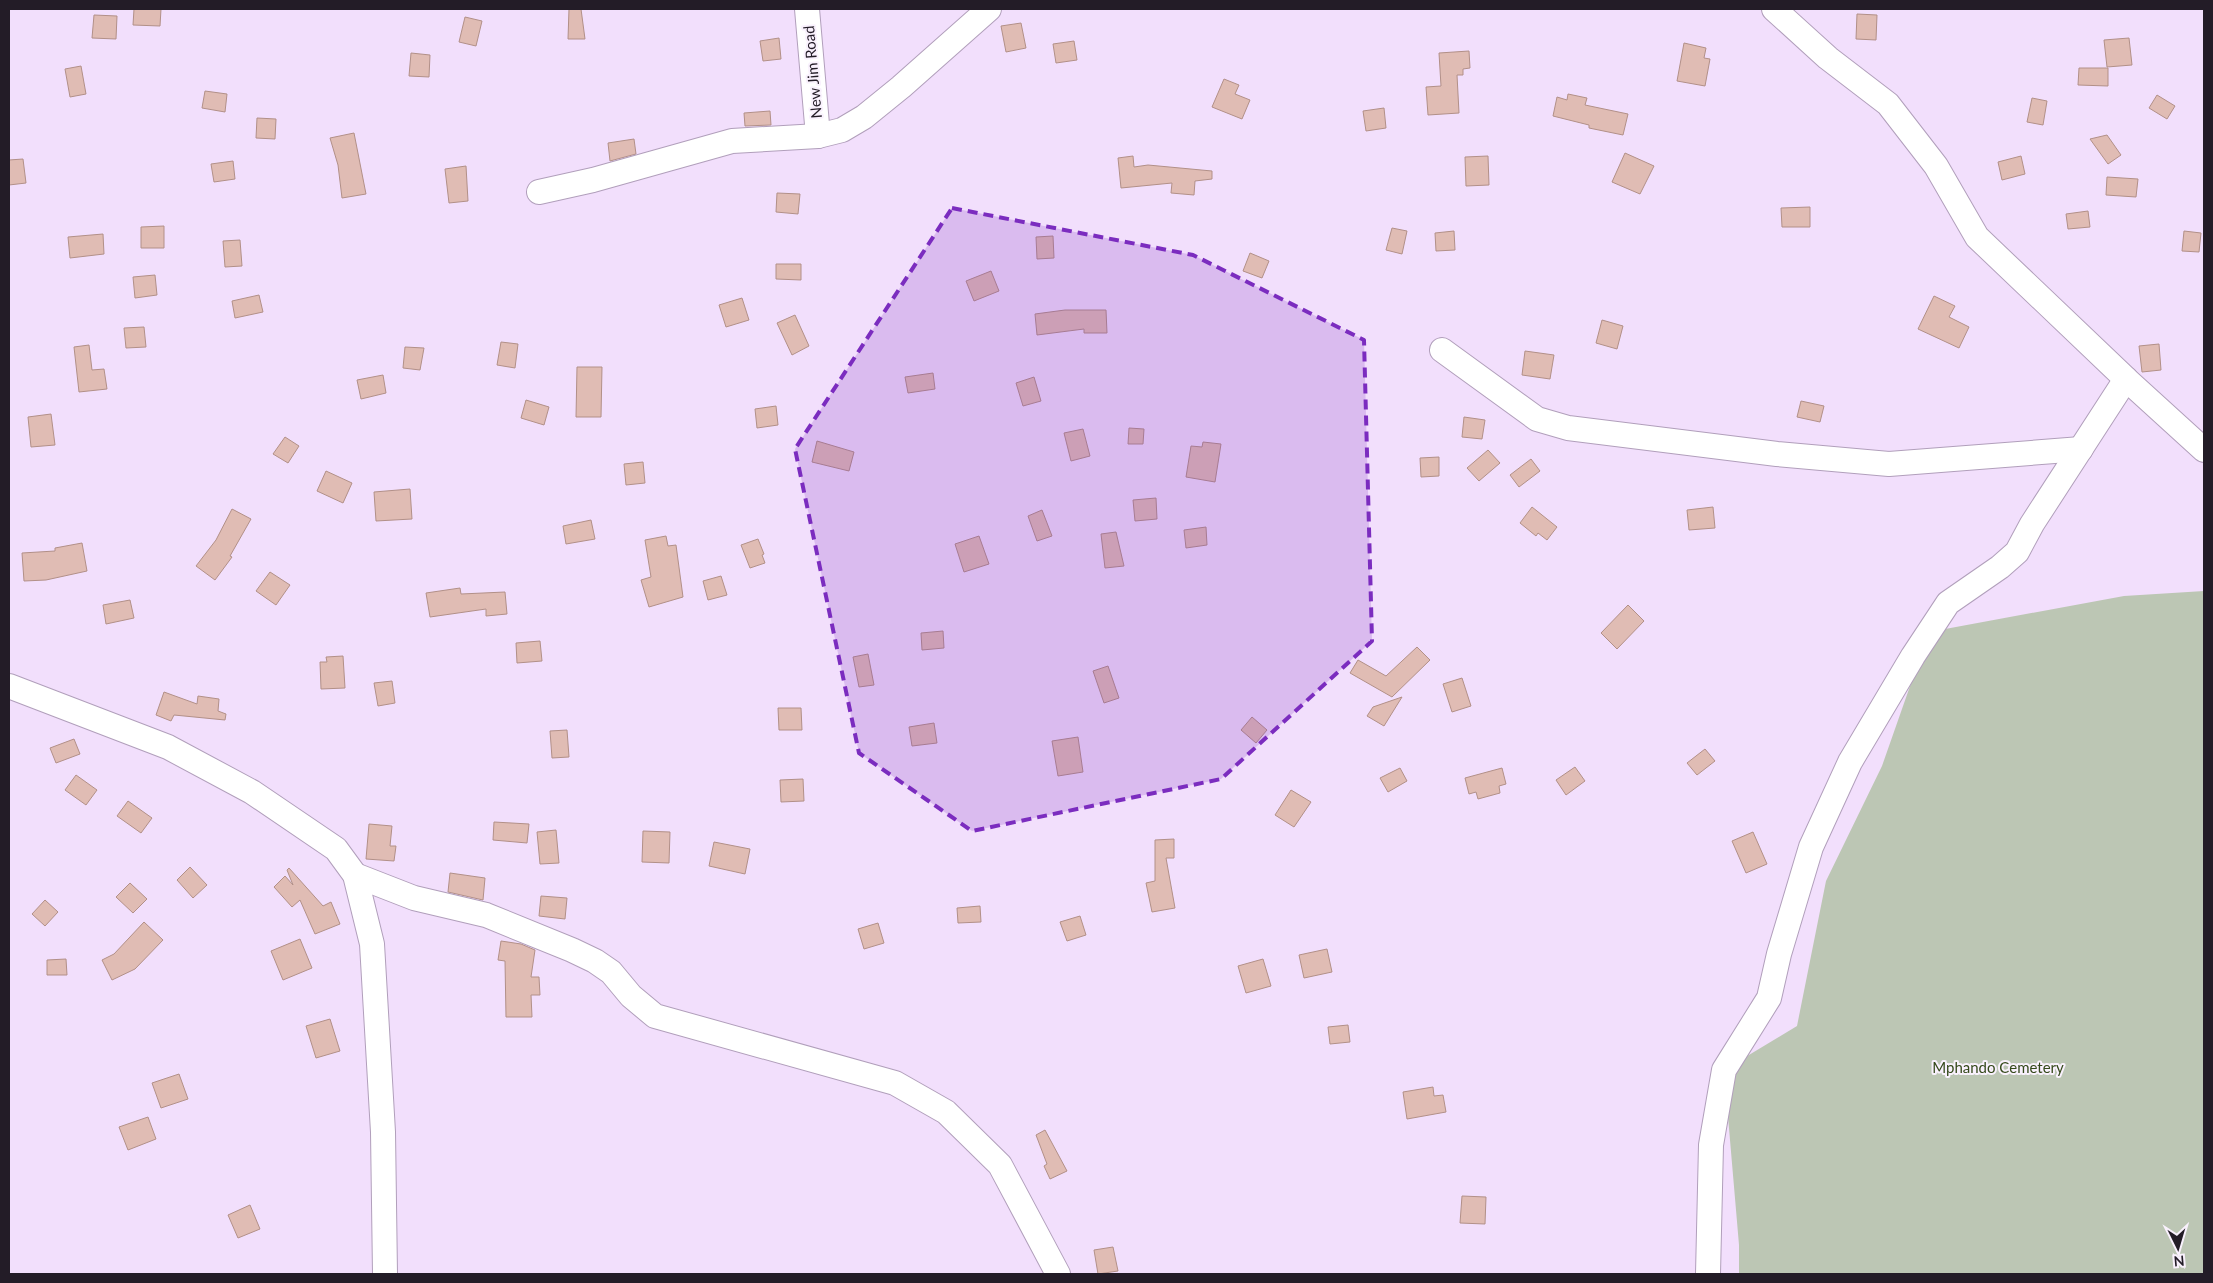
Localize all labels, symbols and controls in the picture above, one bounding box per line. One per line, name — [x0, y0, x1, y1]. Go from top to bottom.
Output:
street label: New Jim Road — [799, 25, 825, 119]
park label: Mphando Cemetery — [1932, 1058, 2064, 1076]
north arrow — [2153, 1223, 2203, 1273]
text: N — [2173, 1253, 2185, 1270]

